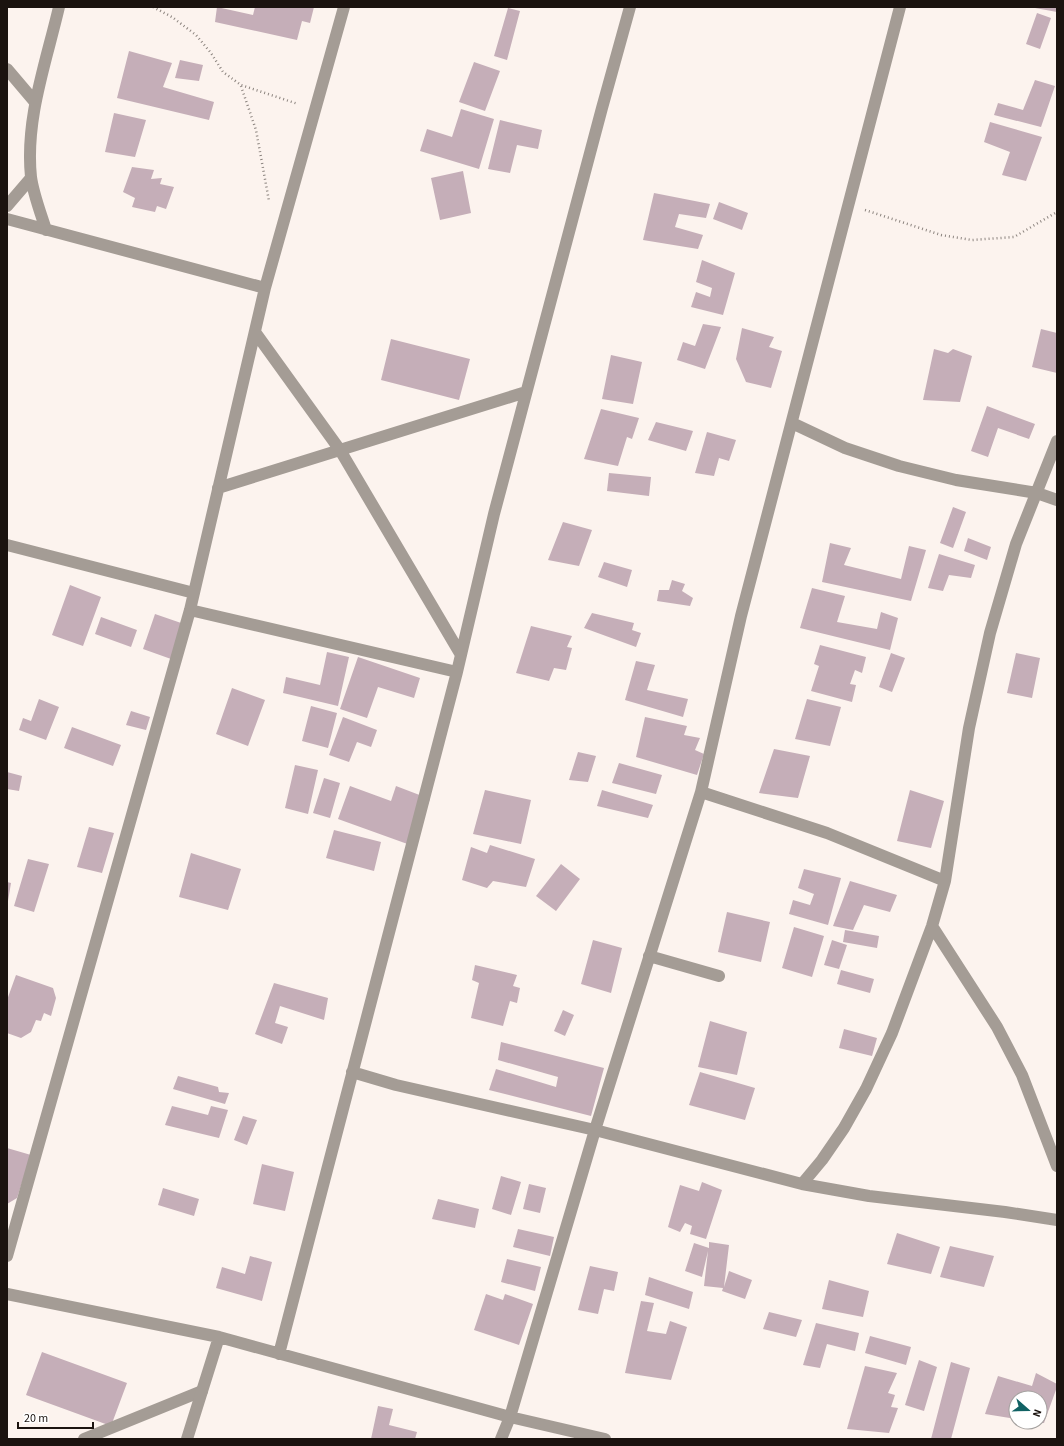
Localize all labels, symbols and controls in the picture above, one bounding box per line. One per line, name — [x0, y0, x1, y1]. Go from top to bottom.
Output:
north arrow — [1008, 1390, 1048, 1430]
scale bar — [18, 1404, 93, 1430]
text: N — [1029, 1407, 1045, 1419]
text: 20 m — [24, 1410, 48, 1427]

